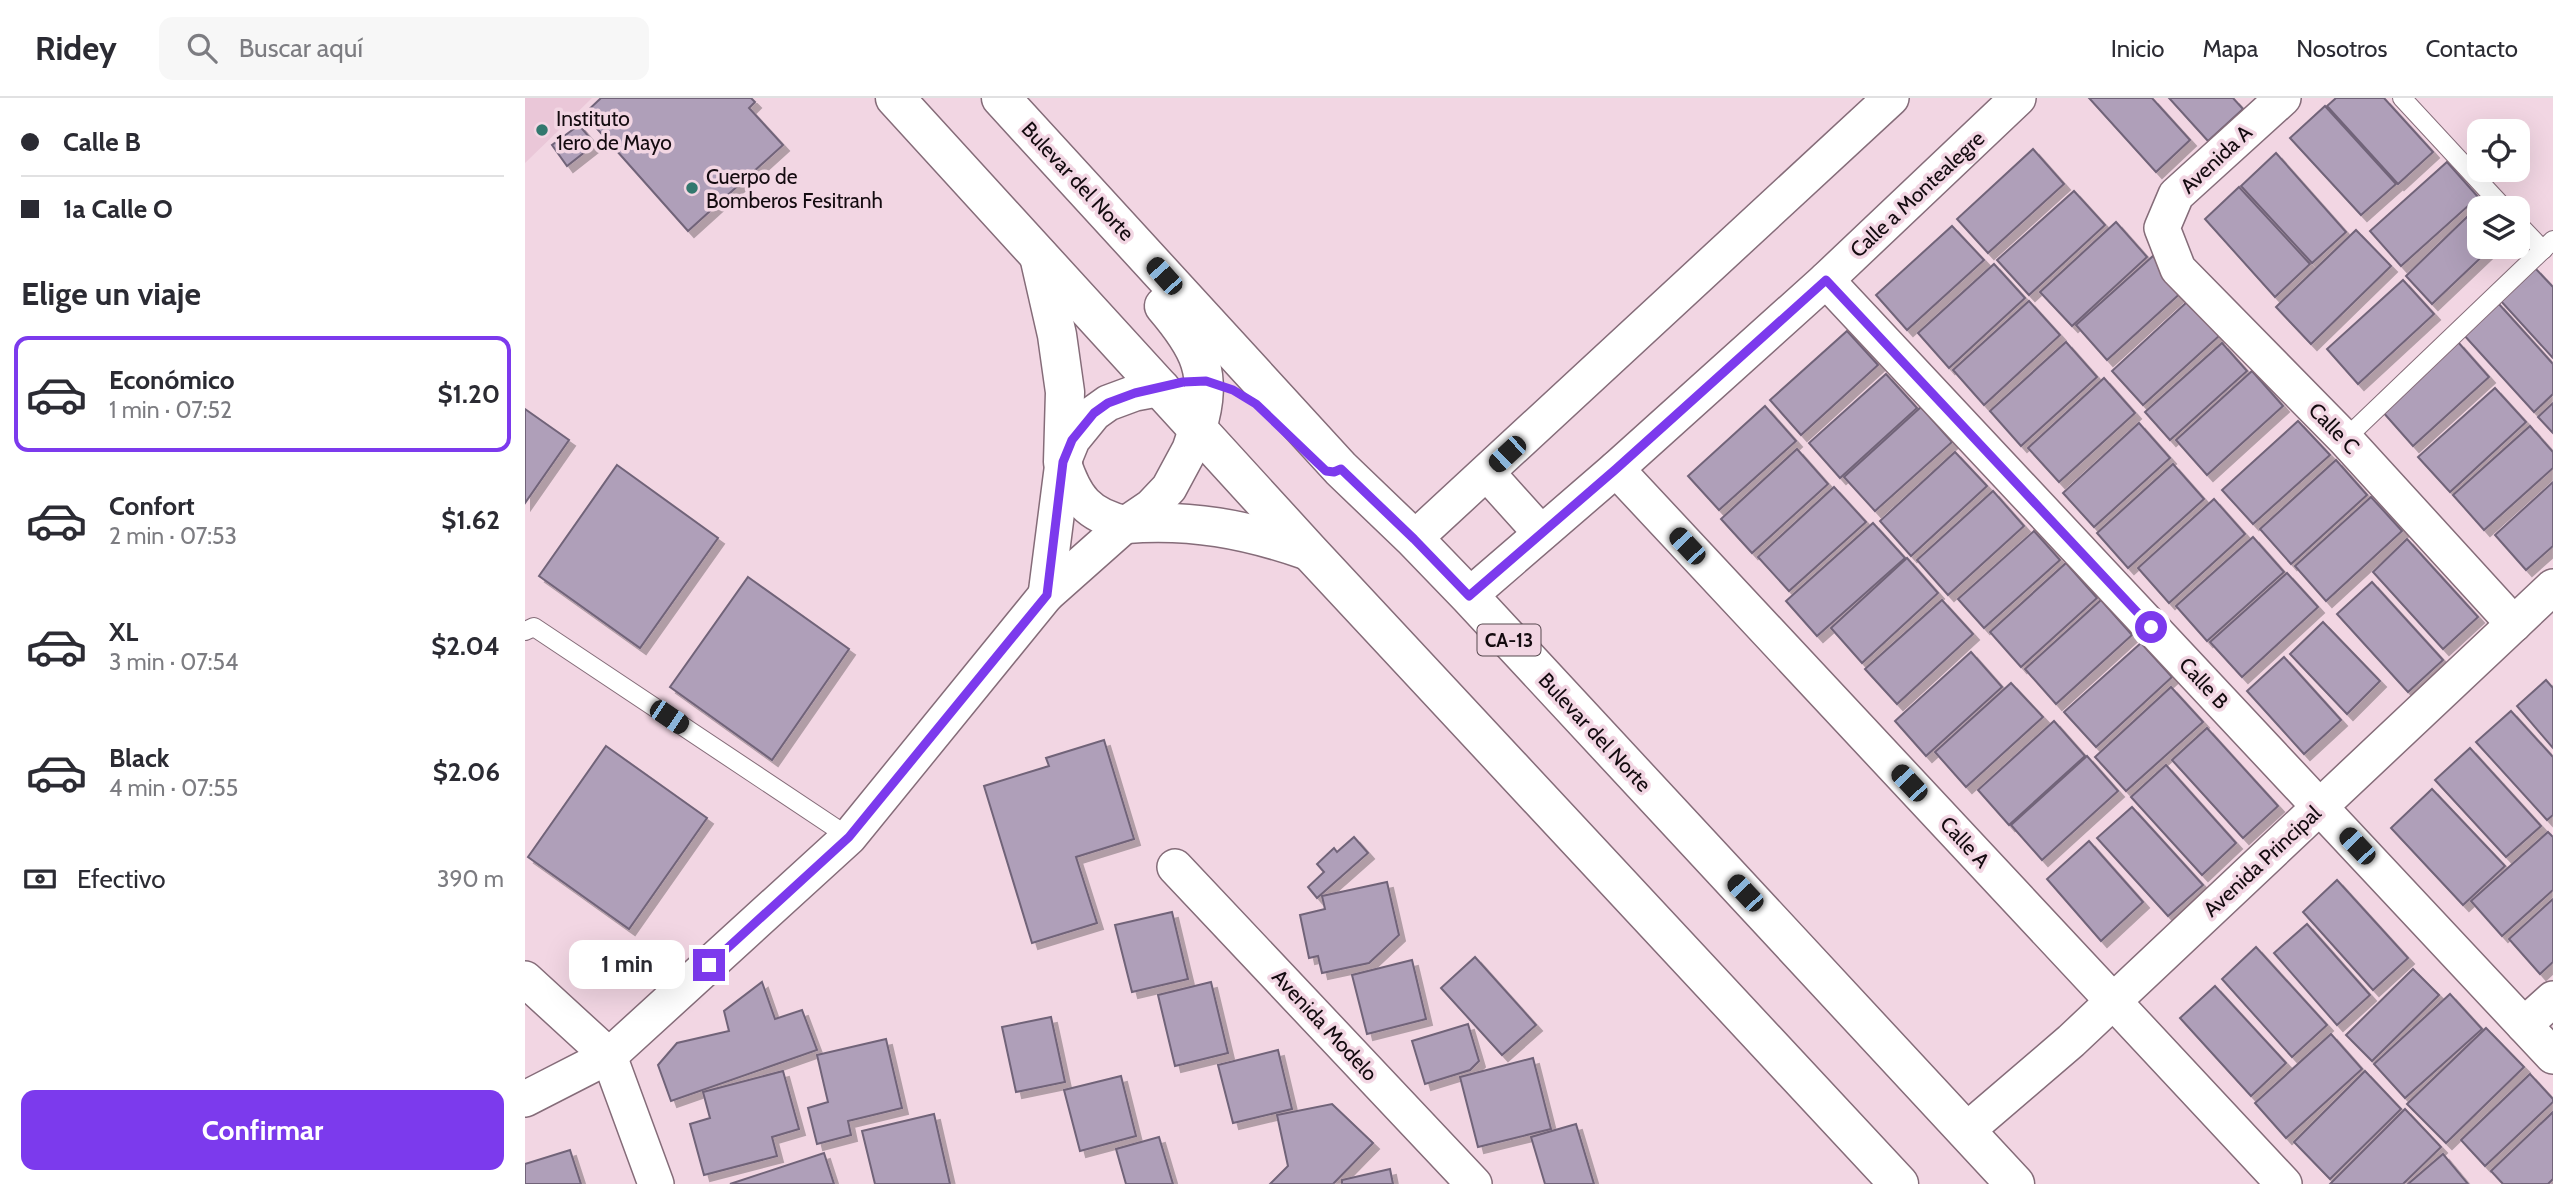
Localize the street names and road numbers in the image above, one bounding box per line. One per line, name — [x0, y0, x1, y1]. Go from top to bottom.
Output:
street label: Bulevar del Norte — [1017, 116, 1140, 246]
street label: Avenida A — [2175, 120, 2257, 198]
street label: Calle a Montealegre — [1845, 125, 1989, 262]
street label: Calle C — [2304, 397, 2364, 459]
road number: CA-13 — [1478, 624, 1541, 656]
street label: Calle B — [2174, 652, 2234, 714]
street label: Bulevar del Norte — [1534, 667, 1657, 797]
street label: Avenida Principal — [2198, 800, 2326, 922]
street label: Calle A — [1935, 811, 1995, 873]
street label: Avenida Modelo — [1267, 964, 1383, 1086]

